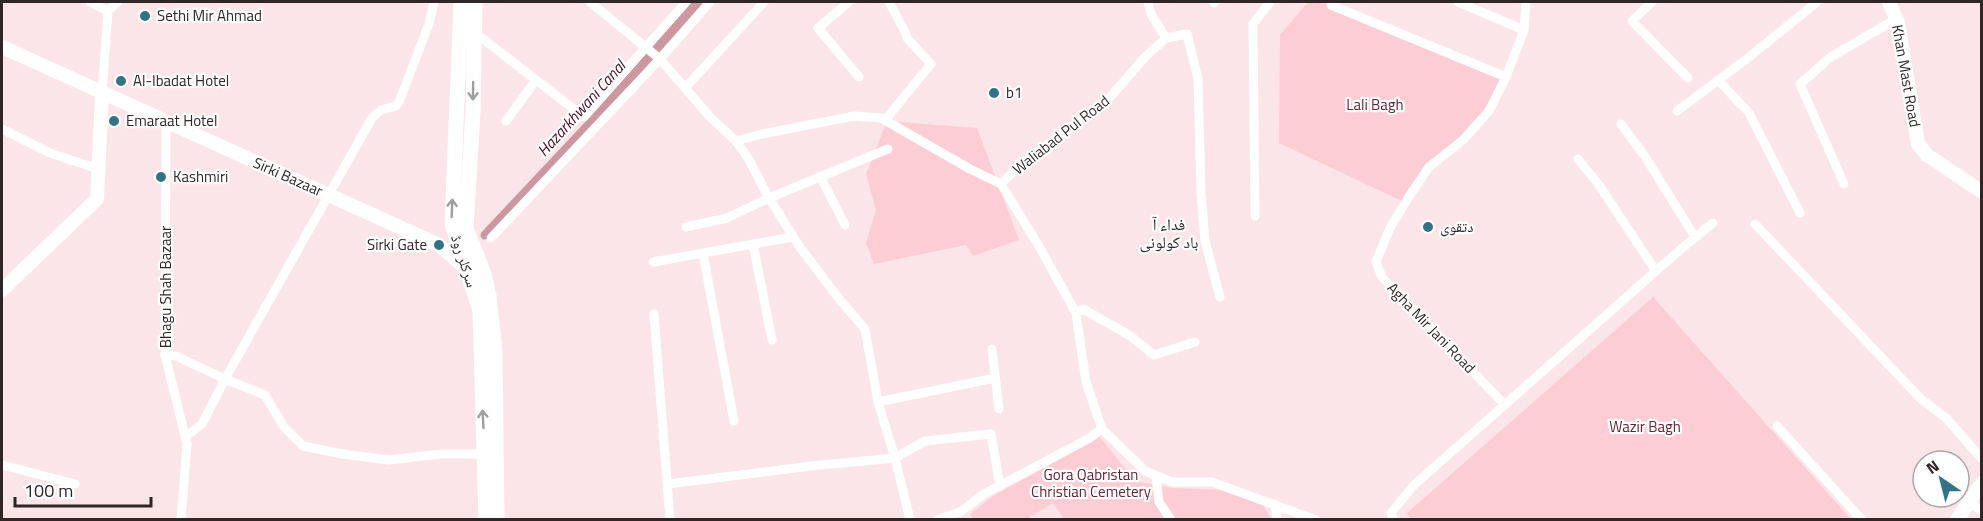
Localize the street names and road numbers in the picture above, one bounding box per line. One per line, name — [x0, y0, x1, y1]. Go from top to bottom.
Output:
street label: Khan Mast Road — [1886, 23, 1927, 129]
street label: Waliabad Pul Road — [1007, 89, 1114, 180]
street label: Sirki Bazaar — [250, 151, 327, 202]
street label: Bhagu Shah Bazaar — [154, 226, 177, 348]
street label: سرکلر روڈ — [445, 232, 484, 290]
street label: Agha Mir Jani Road — [1382, 277, 1481, 378]

